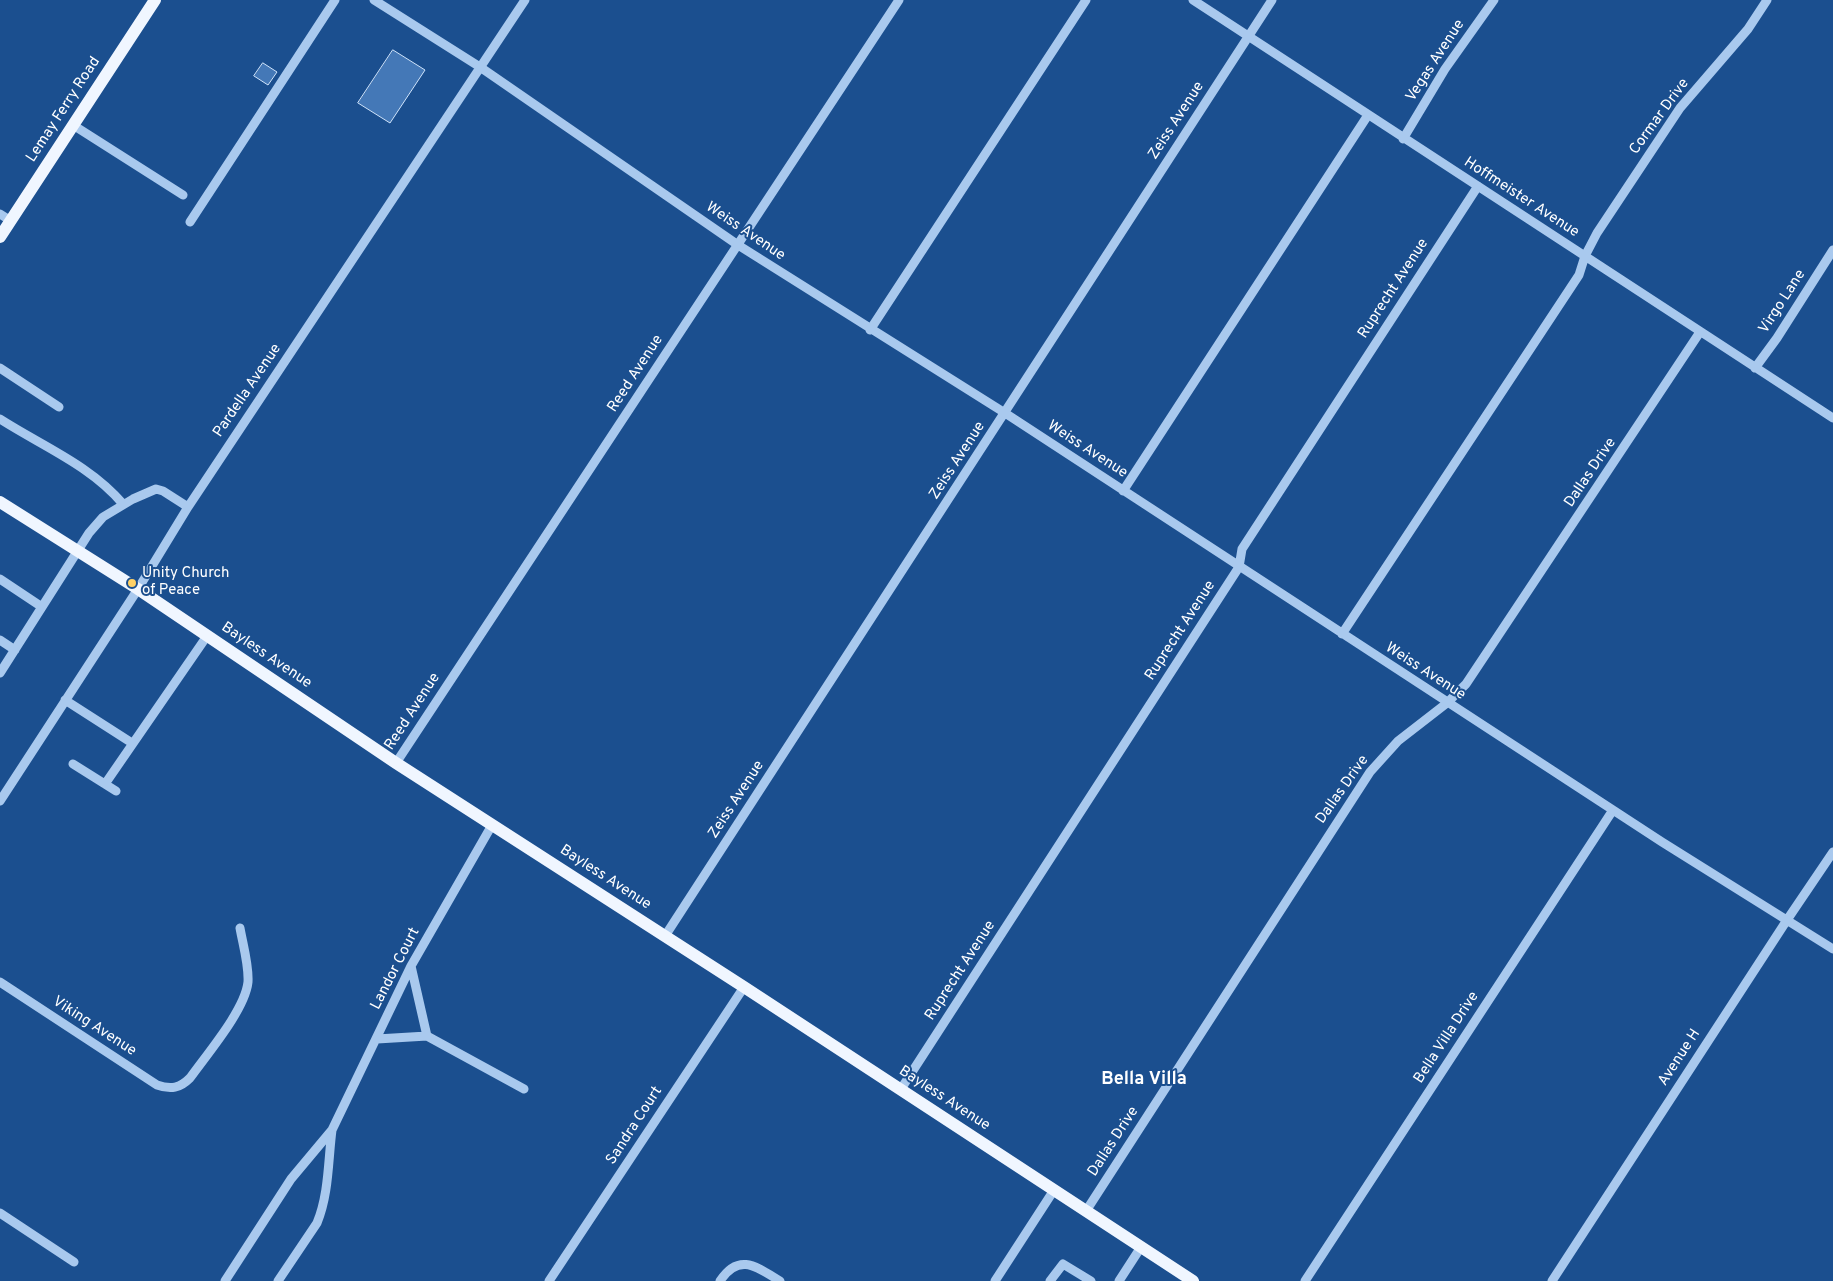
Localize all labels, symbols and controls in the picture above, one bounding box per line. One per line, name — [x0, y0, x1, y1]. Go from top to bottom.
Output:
street label: Vegas Avenue — [1403, 17, 1469, 105]
street label: Lemay Ferry Road — [23, 54, 105, 166]
street label: Cormar Drive — [1626, 75, 1694, 159]
street label: Zeiss Avenue — [1145, 79, 1209, 163]
street label: Hoffmeister Avenue — [1460, 154, 1582, 242]
street label: Weiss Avenue — [702, 199, 788, 265]
street label: Ruprecht Avenue — [1355, 236, 1433, 342]
street label: Virgo Lane — [1756, 267, 1810, 337]
street label: Reed Avenue — [604, 332, 668, 416]
street label: Pardella Avenue — [210, 341, 286, 441]
street label: Weiss Avenue — [1044, 417, 1130, 483]
street label: Zeiss Avenue — [926, 419, 990, 503]
street label: Dallas Drive — [1561, 435, 1621, 511]
place label: Unity Church of Peace — [142, 565, 230, 600]
marker: Unity Church of Peace — [126, 577, 138, 589]
street label: Ruprecht Avenue — [1142, 578, 1220, 684]
street label: Bayless Avenue — [217, 619, 315, 693]
street label: Weiss Avenue — [1382, 639, 1468, 705]
street label: Reed Avenue — [381, 670, 445, 754]
street label: Dallas Drive — [1313, 752, 1373, 828]
street label: Zeiss Avenue — [705, 758, 769, 842]
street label: Bayless Avenue — [556, 842, 654, 914]
street label: Ruprecht Avenue — [922, 918, 1000, 1024]
street label: Landor Court — [368, 925, 424, 1013]
street label: Bella Villa Drive — [1411, 989, 1483, 1087]
street label: Viking Avenue — [49, 993, 139, 1061]
street label: Avenue H — [1655, 1026, 1705, 1090]
street label: Bayless Avenue — [895, 1063, 993, 1135]
district label: Bella Villa — [1101, 1069, 1187, 1091]
street label: Sandra Court — [603, 1084, 667, 1168]
street label: Dallas Drive — [1085, 1104, 1143, 1180]

